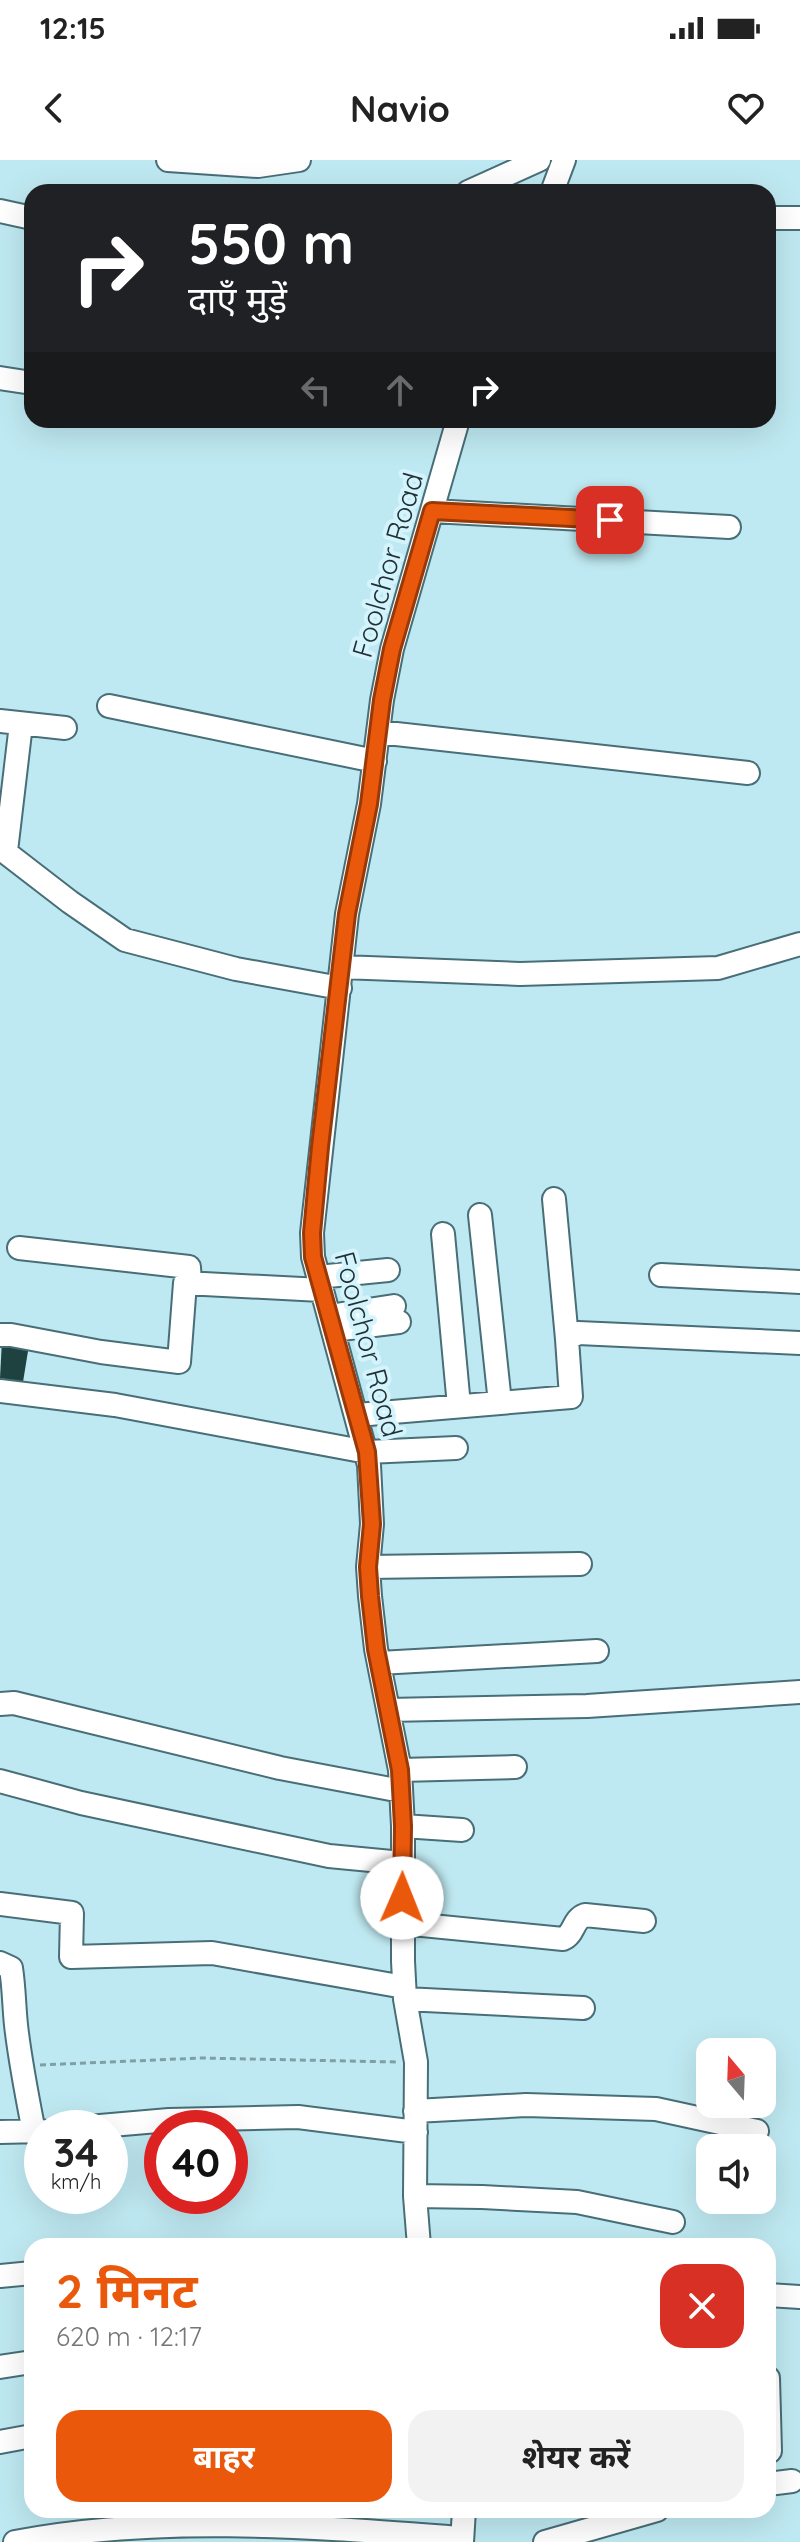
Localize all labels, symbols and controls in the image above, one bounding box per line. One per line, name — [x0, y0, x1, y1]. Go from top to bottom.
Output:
text: 12:15 — [40, 9, 106, 47]
icon: back — [32, 86, 76, 130]
text: Navio — [350, 86, 450, 131]
icon: heart — [724, 86, 768, 130]
text: 550 m — [188, 208, 354, 278]
icon: right — [56, 216, 160, 320]
text: दाएँ मुड़ें — [188, 277, 287, 322]
icon: left — [294, 368, 338, 412]
icon: ahead — [378, 368, 422, 412]
icon: right — [462, 368, 506, 412]
street label: Foolchor Road — [344, 469, 430, 661]
pin — [576, 486, 644, 554]
icon: arrive — [588, 498, 632, 542]
street label: Foolchor Road — [327, 1247, 411, 1441]
position arrow — [360, 1856, 444, 1940]
north arrow — [696, 2038, 776, 2118]
map controls — [696, 2038, 776, 2214]
speed limit sign: 40 — [144, 2110, 248, 2214]
text: 34 — [54, 2127, 99, 2177]
button: sound — [696, 2134, 776, 2214]
text: km/h — [51, 2169, 101, 2194]
text: 2 मिनट — [56, 2260, 198, 2320]
button: close — [660, 2264, 744, 2348]
text: 620 m · 12:17 — [56, 2320, 202, 2353]
button: बाहर — [56, 2410, 392, 2502]
button: शेयर करें — [408, 2410, 744, 2502]

